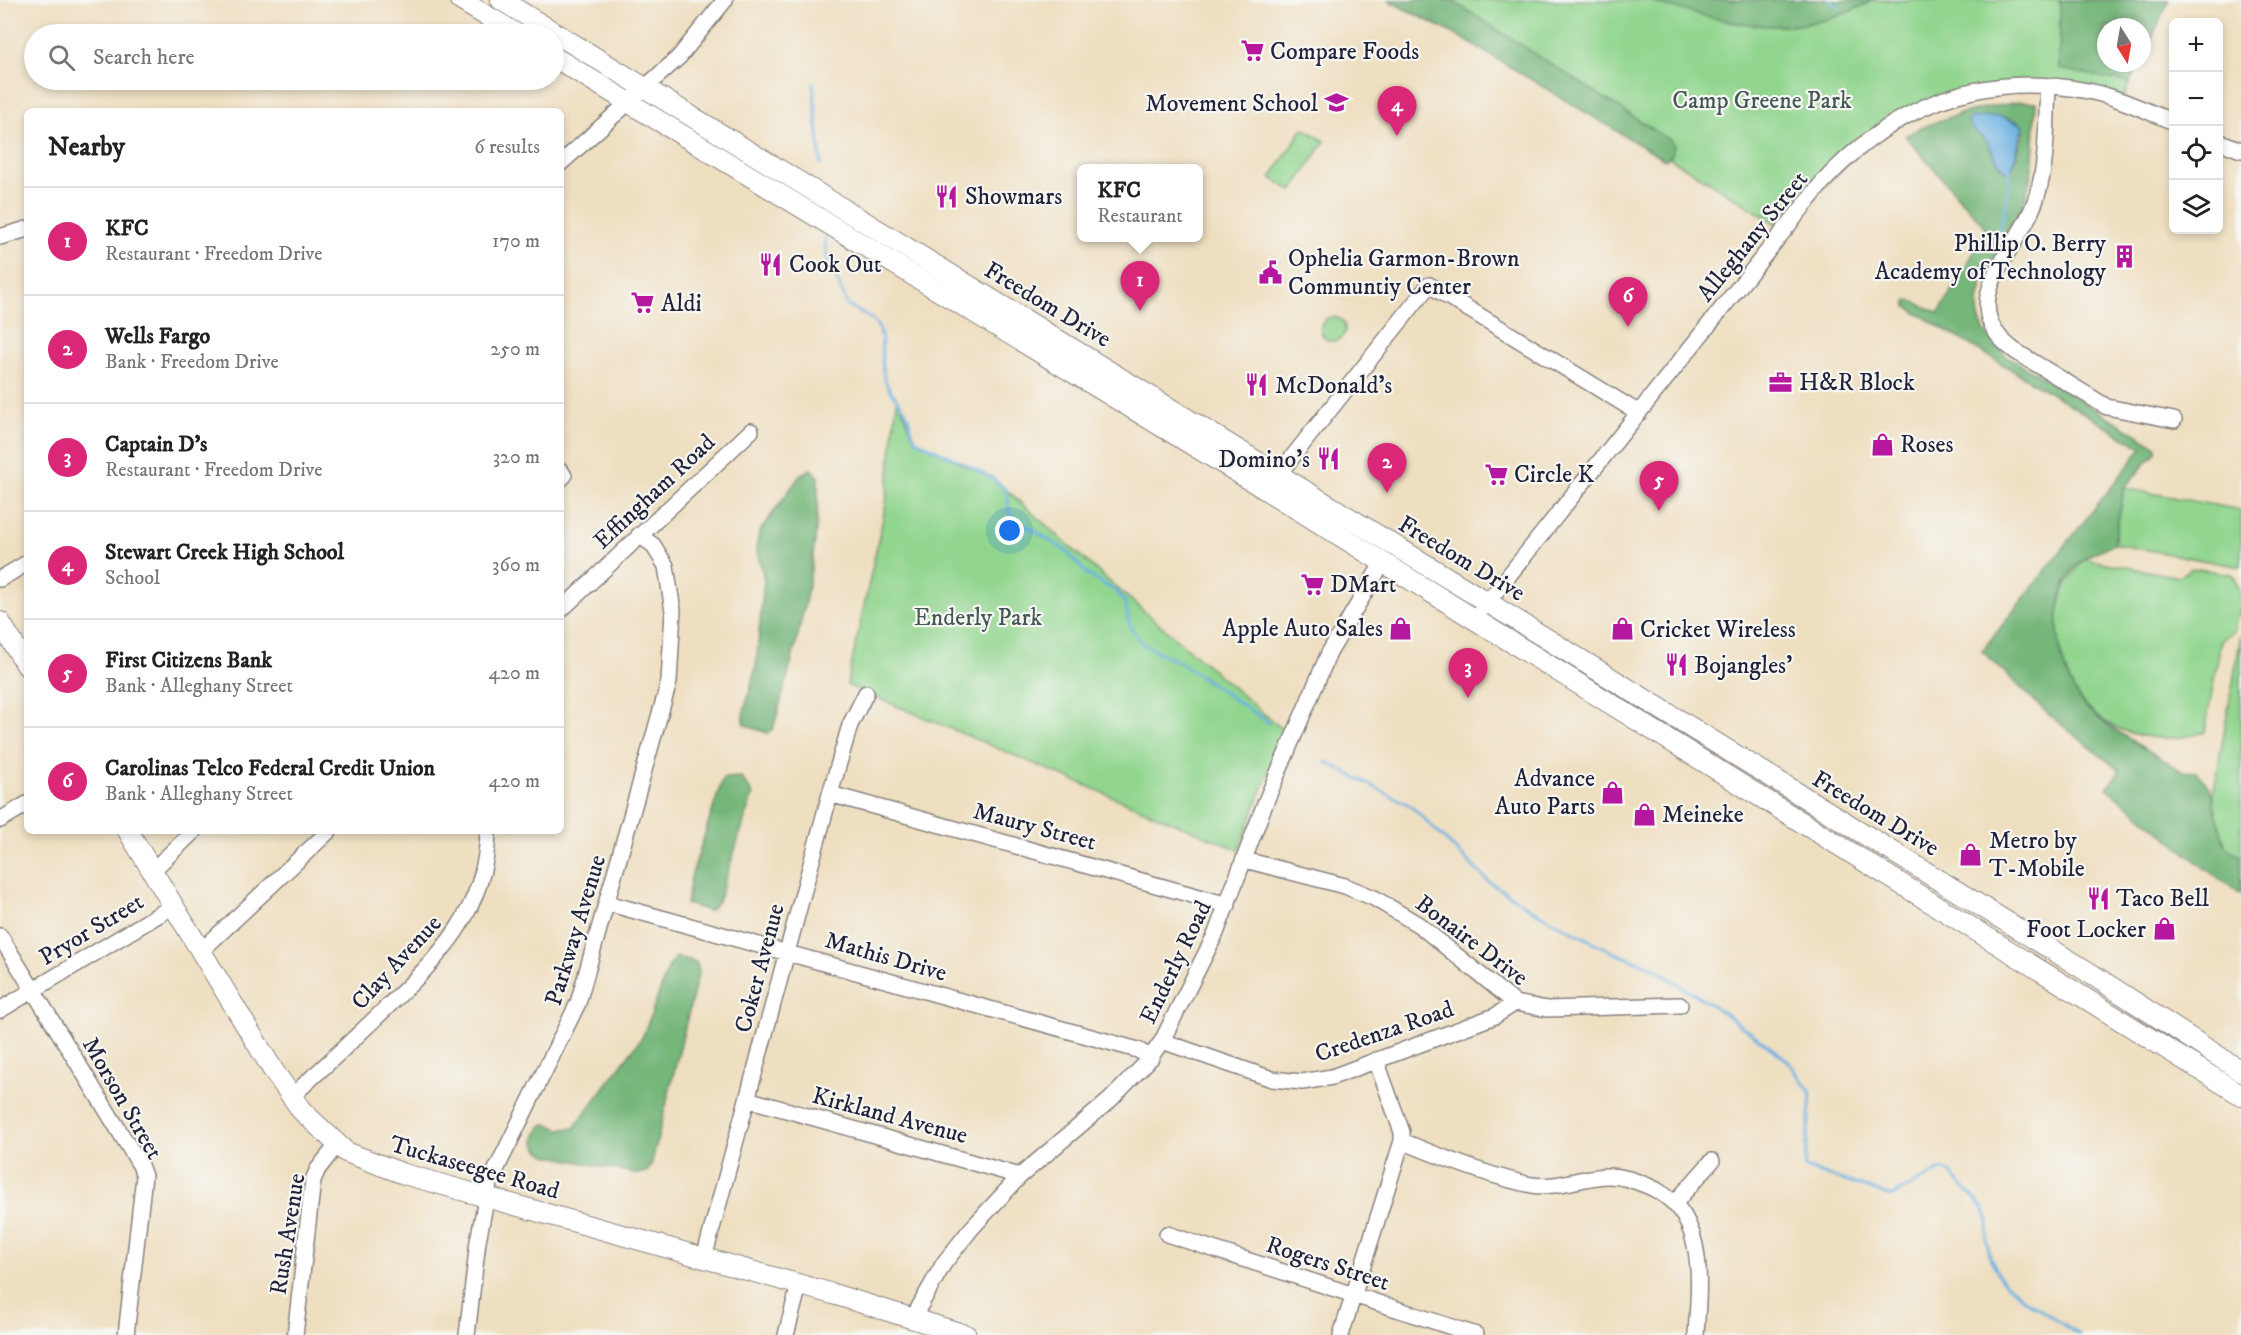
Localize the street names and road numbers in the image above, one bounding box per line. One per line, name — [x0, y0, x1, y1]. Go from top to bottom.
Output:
street label: Alleghany Street — [1691, 165, 1815, 308]
street label: Freedom Drive — [979, 255, 1116, 354]
street label: Effingham Road — [588, 428, 722, 556]
street label: Freedom Drive — [1393, 509, 1530, 608]
street label: Freedom Drive — [1807, 764, 1944, 863]
street label: Maury Street — [970, 796, 1100, 858]
street label: Parkway Avenue — [539, 851, 613, 1009]
street label: Pryor Street — [34, 887, 149, 973]
street label: Bonaire Drive — [1409, 889, 1534, 993]
street label: Enderly Road — [1133, 896, 1219, 1029]
street label: Coker Avenue — [728, 900, 792, 1036]
street label: Clay Avenue — [345, 909, 448, 1016]
street label: Mathis Drive — [821, 925, 950, 989]
street label: Credenza Road — [1311, 994, 1458, 1070]
street label: Morson Street — [75, 1032, 169, 1165]
street label: Kirkland Avenue — [809, 1081, 971, 1151]
street label: Tuckaseegee Road — [387, 1129, 563, 1206]
street label: Rush Avenue — [264, 1171, 312, 1297]
street label: Rogers Street — [1262, 1230, 1393, 1298]

